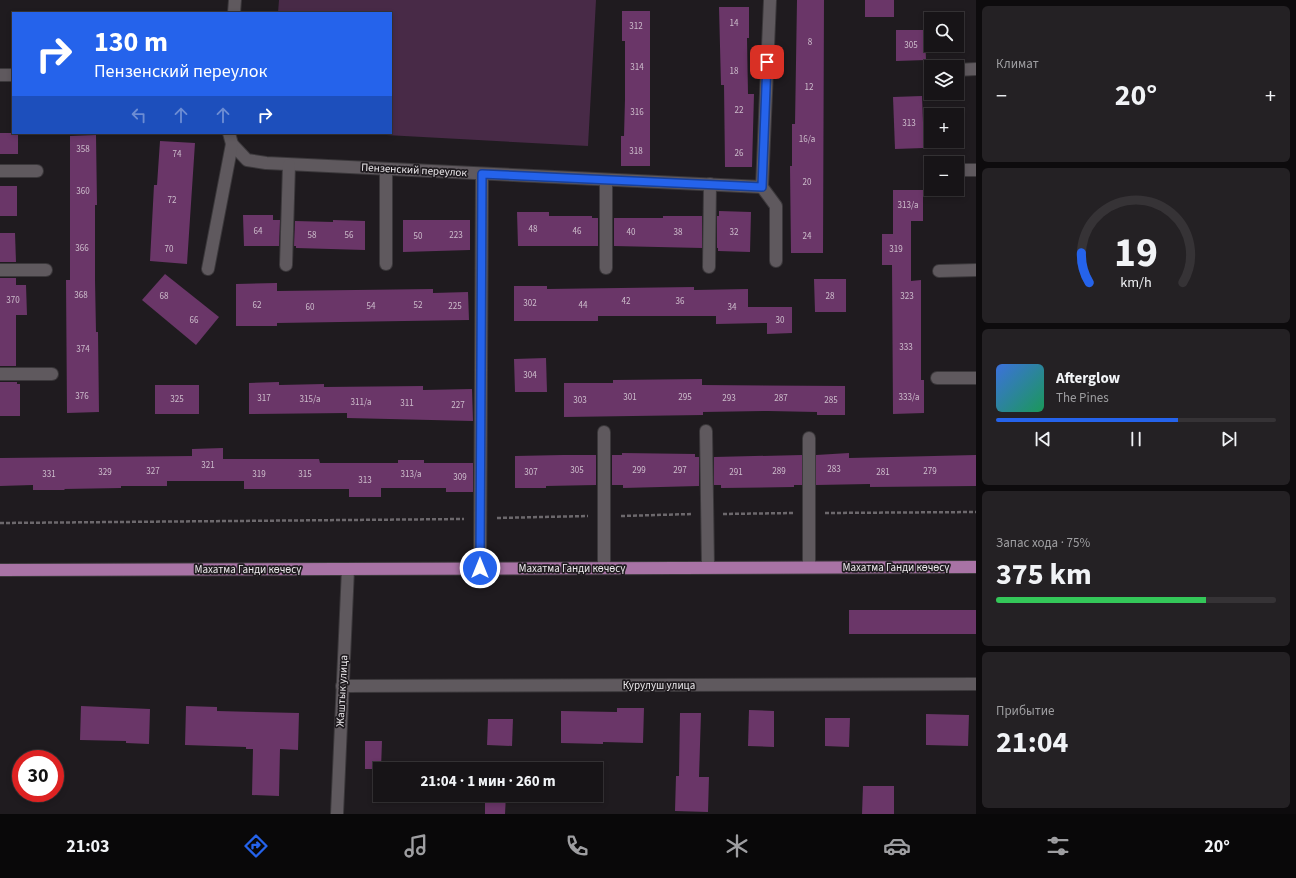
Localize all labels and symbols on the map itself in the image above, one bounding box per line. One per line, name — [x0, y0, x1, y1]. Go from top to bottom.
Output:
house number: 14 — [730, 17, 739, 30]
house number: 312 — [629, 20, 643, 33]
house number: 8 — [808, 36, 813, 49]
house number: 305 — [904, 39, 918, 52]
pin — [750, 45, 784, 79]
house number: 314 — [630, 61, 644, 74]
house number: 18 — [730, 65, 739, 78]
house number: 12 — [805, 81, 814, 94]
house number: 22 — [735, 104, 744, 117]
house number: 316 — [630, 106, 644, 119]
house number: 313 — [902, 117, 916, 130]
house number: 16/а — [799, 133, 815, 146]
house number: 358 — [76, 143, 90, 156]
house number: 318 — [629, 145, 643, 158]
house number: 26 — [735, 147, 744, 160]
house number: 74 — [173, 148, 182, 161]
street label: Пензенский переулок — [361, 160, 468, 180]
house number: 20 — [803, 176, 812, 189]
house number: 360 — [76, 185, 90, 198]
house number: 72 — [168, 194, 177, 207]
house number: 313/а — [898, 199, 918, 212]
house number: 48 — [529, 223, 538, 236]
house number: 64 — [254, 225, 263, 238]
house number: 46 — [573, 225, 582, 238]
house number: 40 — [627, 226, 636, 239]
house number: 38 — [674, 226, 683, 239]
house number: 32 — [730, 226, 739, 239]
house number: 58 — [308, 229, 317, 242]
house number: 56 — [345, 229, 354, 242]
house number: 223 — [449, 229, 463, 242]
house number: 50 — [414, 230, 423, 243]
house number: 24 — [803, 230, 812, 243]
house number: 366 — [75, 242, 89, 255]
house number: 70 — [165, 243, 174, 256]
house number: 319 — [889, 243, 903, 256]
house number: 368 — [74, 289, 88, 302]
house number: 68 — [160, 290, 169, 303]
house number: 28 — [826, 290, 835, 303]
house number: 323 — [900, 290, 914, 303]
house number: 370 — [6, 294, 20, 307]
house number: 42 — [622, 295, 631, 308]
house number: 36 — [676, 295, 685, 308]
house number: 302 — [523, 297, 537, 310]
house number: 62 — [253, 299, 262, 312]
house number: 52 — [414, 299, 423, 312]
house number: 44 — [579, 299, 588, 312]
house number: 54 — [367, 300, 376, 313]
house number: 225 — [448, 300, 462, 313]
house number: 60 — [306, 301, 315, 314]
house number: 34 — [728, 301, 737, 314]
house number: 66 — [190, 314, 199, 327]
house number: 30 — [776, 314, 785, 327]
house number: 333 — [899, 341, 913, 354]
house number: 374 — [76, 343, 90, 356]
house number: 304 — [523, 369, 537, 382]
house number: 376 — [75, 390, 89, 403]
house number: 301 — [623, 391, 637, 404]
house number: 295 — [678, 391, 692, 404]
house number: 333/а — [899, 391, 919, 404]
house number: 317 — [257, 392, 271, 405]
house number: 293 — [722, 392, 736, 405]
house number: 287 — [774, 392, 788, 405]
house number: 325 — [170, 393, 184, 406]
house number: 315/а — [300, 393, 320, 406]
house number: 303 — [573, 394, 587, 407]
house number: 285 — [824, 394, 838, 407]
house number: 311/а — [351, 396, 371, 409]
house number: 311 — [400, 397, 414, 410]
house number: 227 — [451, 399, 465, 412]
house number: 321 — [201, 459, 215, 472]
house number: 283 — [827, 463, 841, 476]
house number: 305 — [570, 464, 584, 477]
house number: 299 — [632, 464, 646, 477]
house number: 297 — [673, 464, 687, 477]
house number: 327 — [146, 465, 160, 478]
house number: 289 — [772, 465, 786, 478]
house number: 279 — [923, 465, 937, 478]
house number: 329 — [98, 466, 112, 479]
house number: 307 — [524, 466, 538, 479]
house number: 291 — [729, 466, 743, 479]
house number: 281 — [876, 466, 890, 479]
house number: 331 — [42, 468, 56, 481]
house number: 319 — [252, 468, 266, 481]
house number: 315 — [298, 468, 312, 481]
house number: 313/а — [401, 468, 421, 481]
house number: 309 — [453, 471, 467, 484]
house number: 313 — [358, 474, 372, 487]
position arrow — [459, 547, 501, 589]
street label: Махатма Ганди көчөсү — [843, 560, 950, 575]
street label: Махатма Ганди көчөсү — [519, 561, 626, 576]
street label: Махатма Ганди көчөсү — [195, 562, 302, 577]
street label: Жаштык улица — [333, 655, 351, 727]
street label: Курулуш улица — [623, 678, 695, 693]
speed limit sign: 30 — [12, 750, 64, 802]

